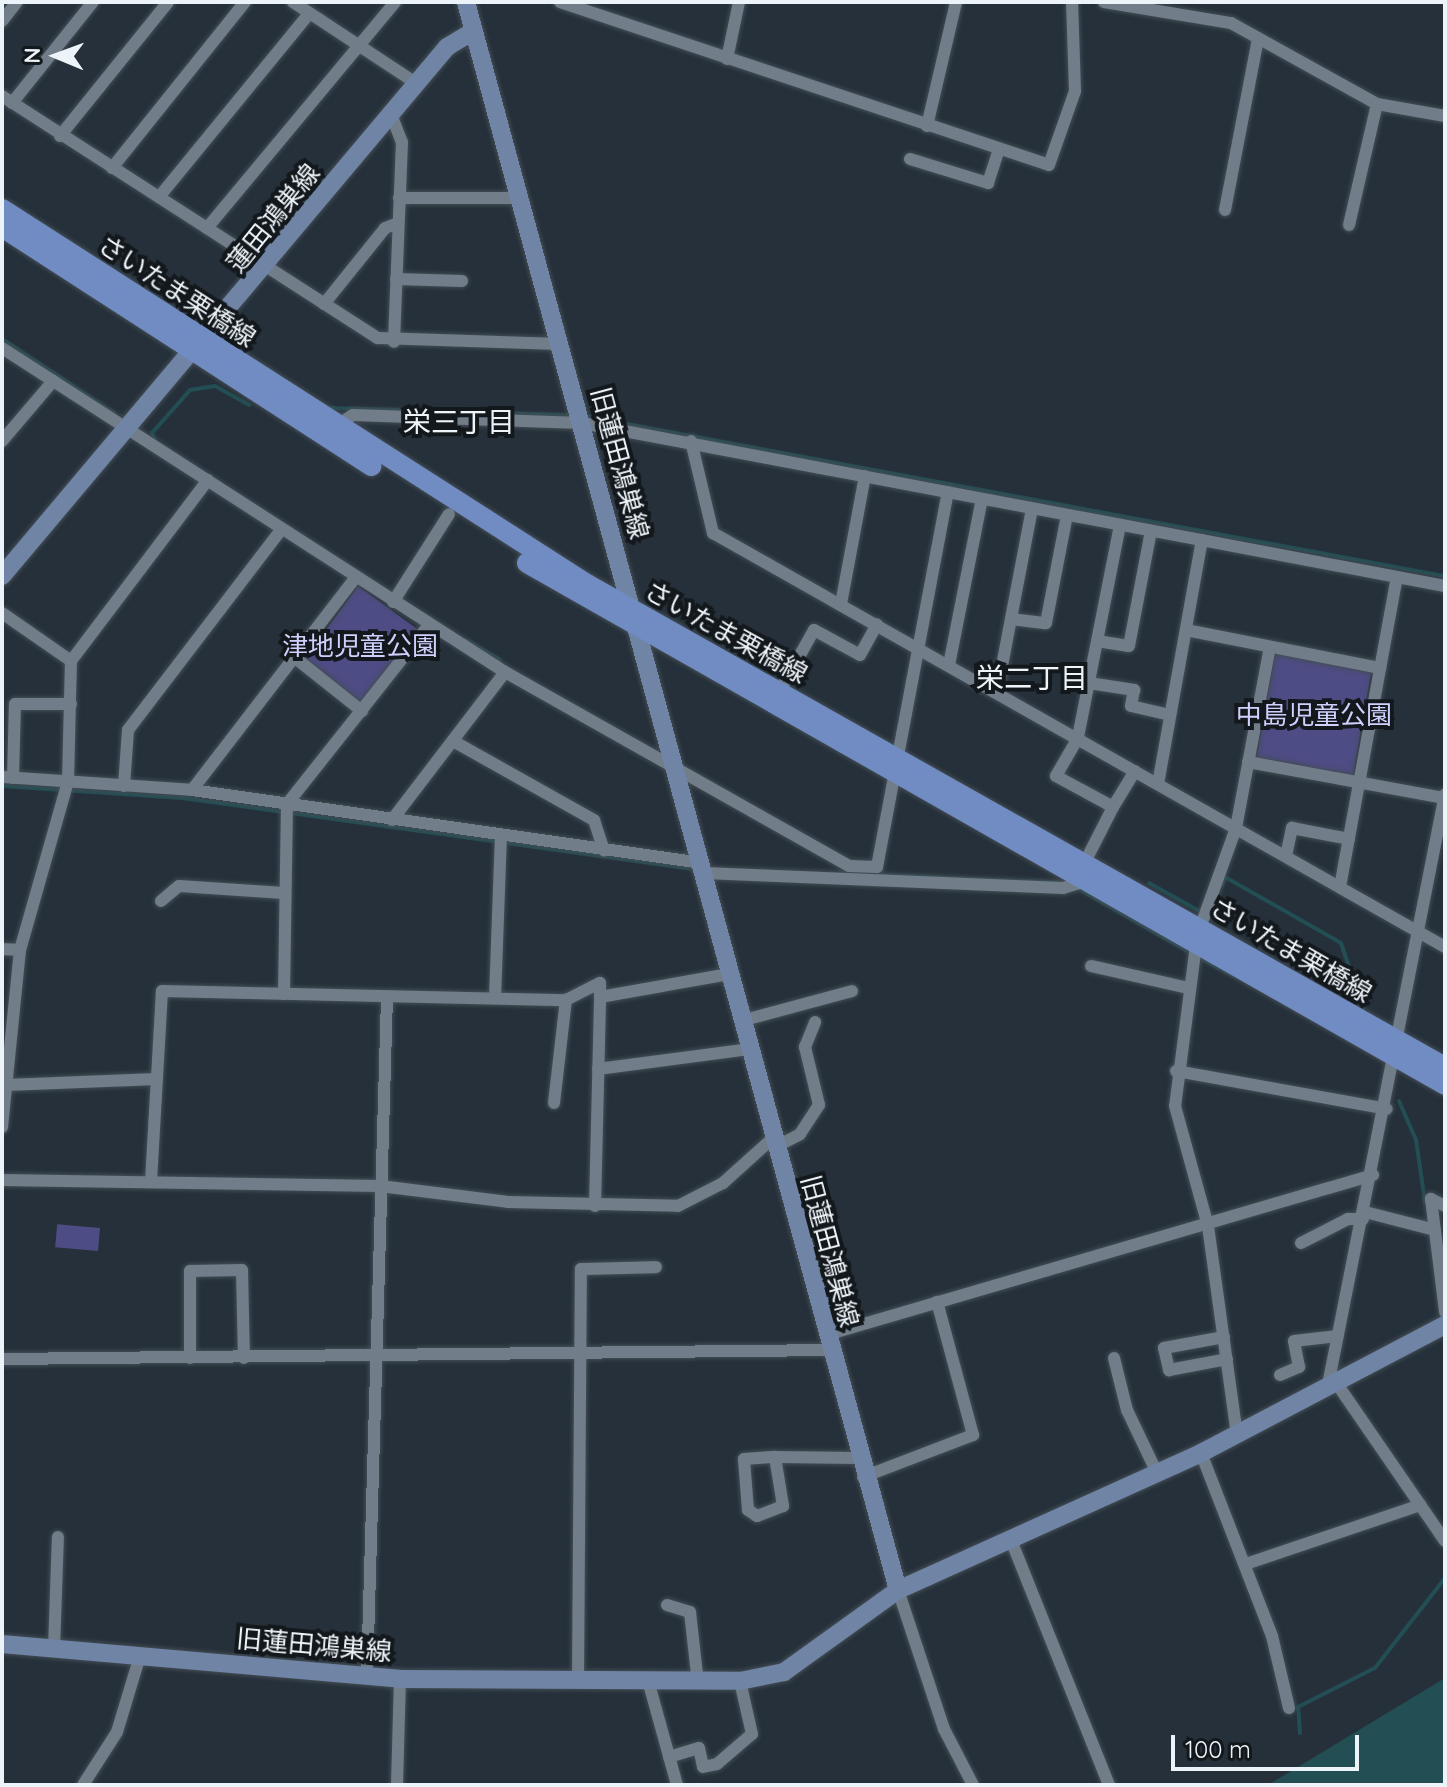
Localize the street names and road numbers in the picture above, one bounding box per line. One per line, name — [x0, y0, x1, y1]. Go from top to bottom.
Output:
street label: 蓮田鴻巣線 — [220, 158, 326, 278]
street label: さいたま栗橋線 — [92, 228, 262, 354]
street label: 旧蓮田鴻巣線 — [585, 384, 655, 542]
street label: さいたま栗橋線 — [639, 574, 813, 690]
street label: さいたま栗橋線 — [1204, 891, 1378, 1009]
street label: 旧蓮田鴻巣線 — [795, 1172, 865, 1330]
street label: 旧蓮田鴻巣線 — [235, 1623, 393, 1667]

